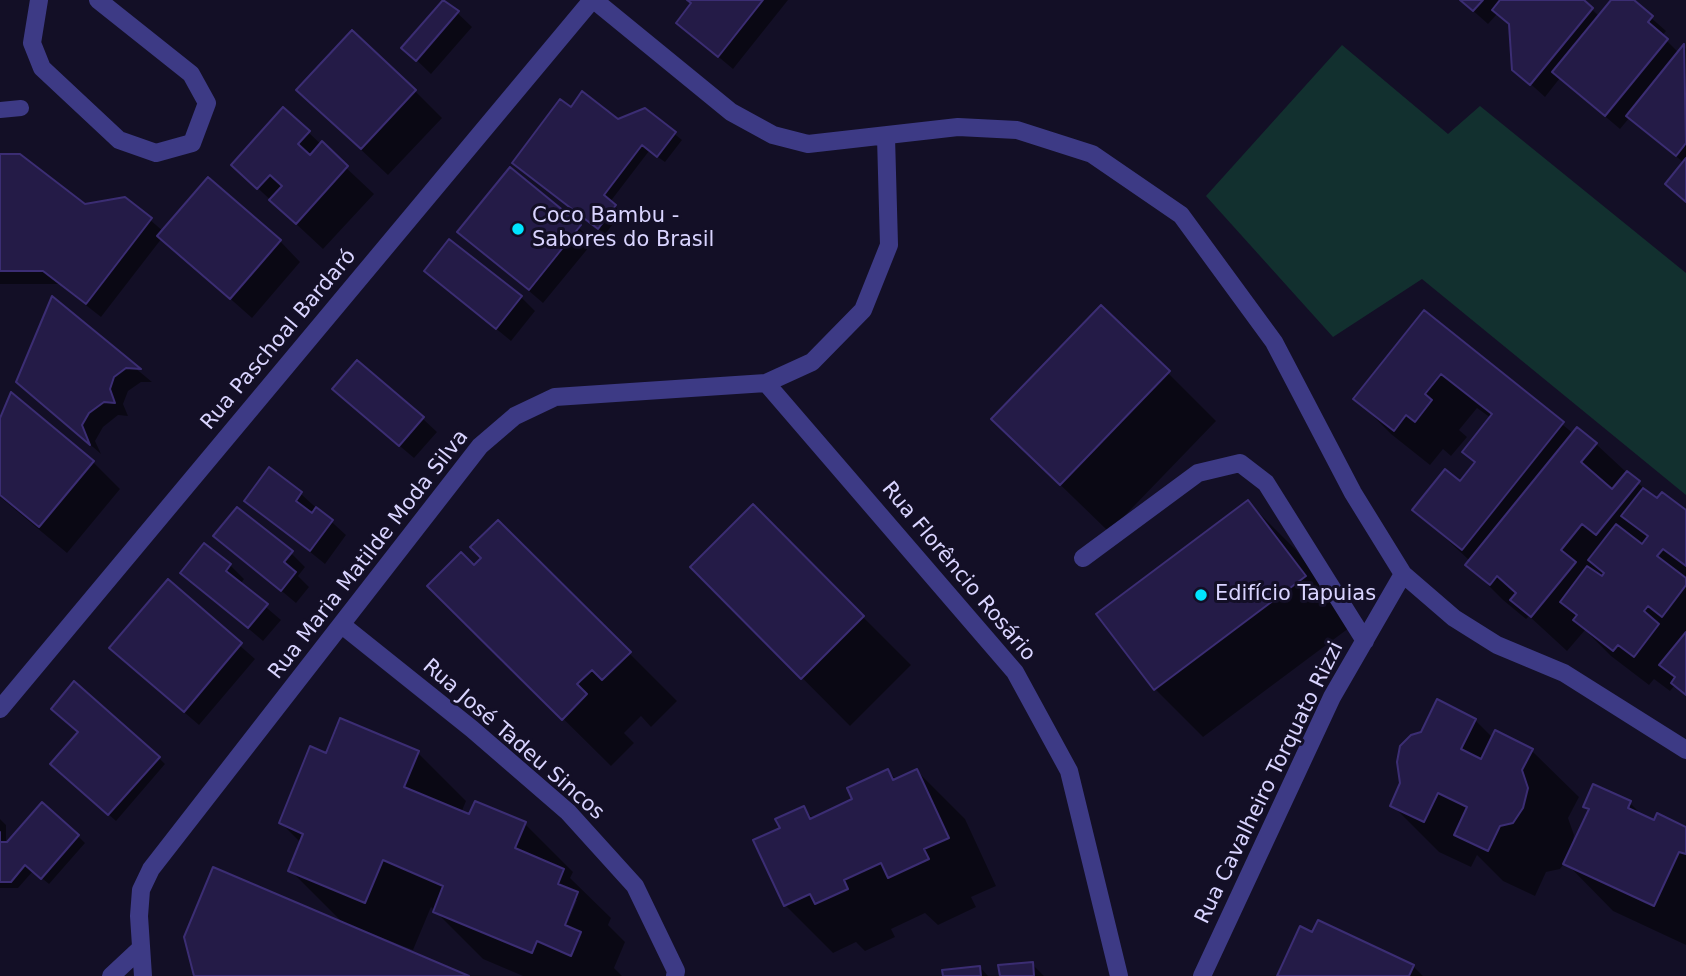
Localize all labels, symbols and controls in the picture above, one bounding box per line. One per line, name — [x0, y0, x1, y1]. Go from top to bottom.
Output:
place label: Coco Bambu - Sabores do Brasil — [532, 204, 714, 254]
marker: Coco Bambu - Sabores do Brasil — [510, 221, 526, 237]
street label: Rua Paschoal Bardaró — [196, 245, 362, 435]
street label: Rua Maria Matilde Moda Silva — [264, 425, 474, 685]
street label: Rua Florêncio Rosário — [876, 477, 1040, 667]
place label: Edifício Tapuias — [1215, 582, 1376, 608]
marker: Edifício Tapuias — [1193, 587, 1209, 603]
street label: Rua Cavalheiro Torquato Rizzi — [1191, 638, 1349, 928]
street label: Rua José Tadeu Sincos — [417, 654, 609, 826]

